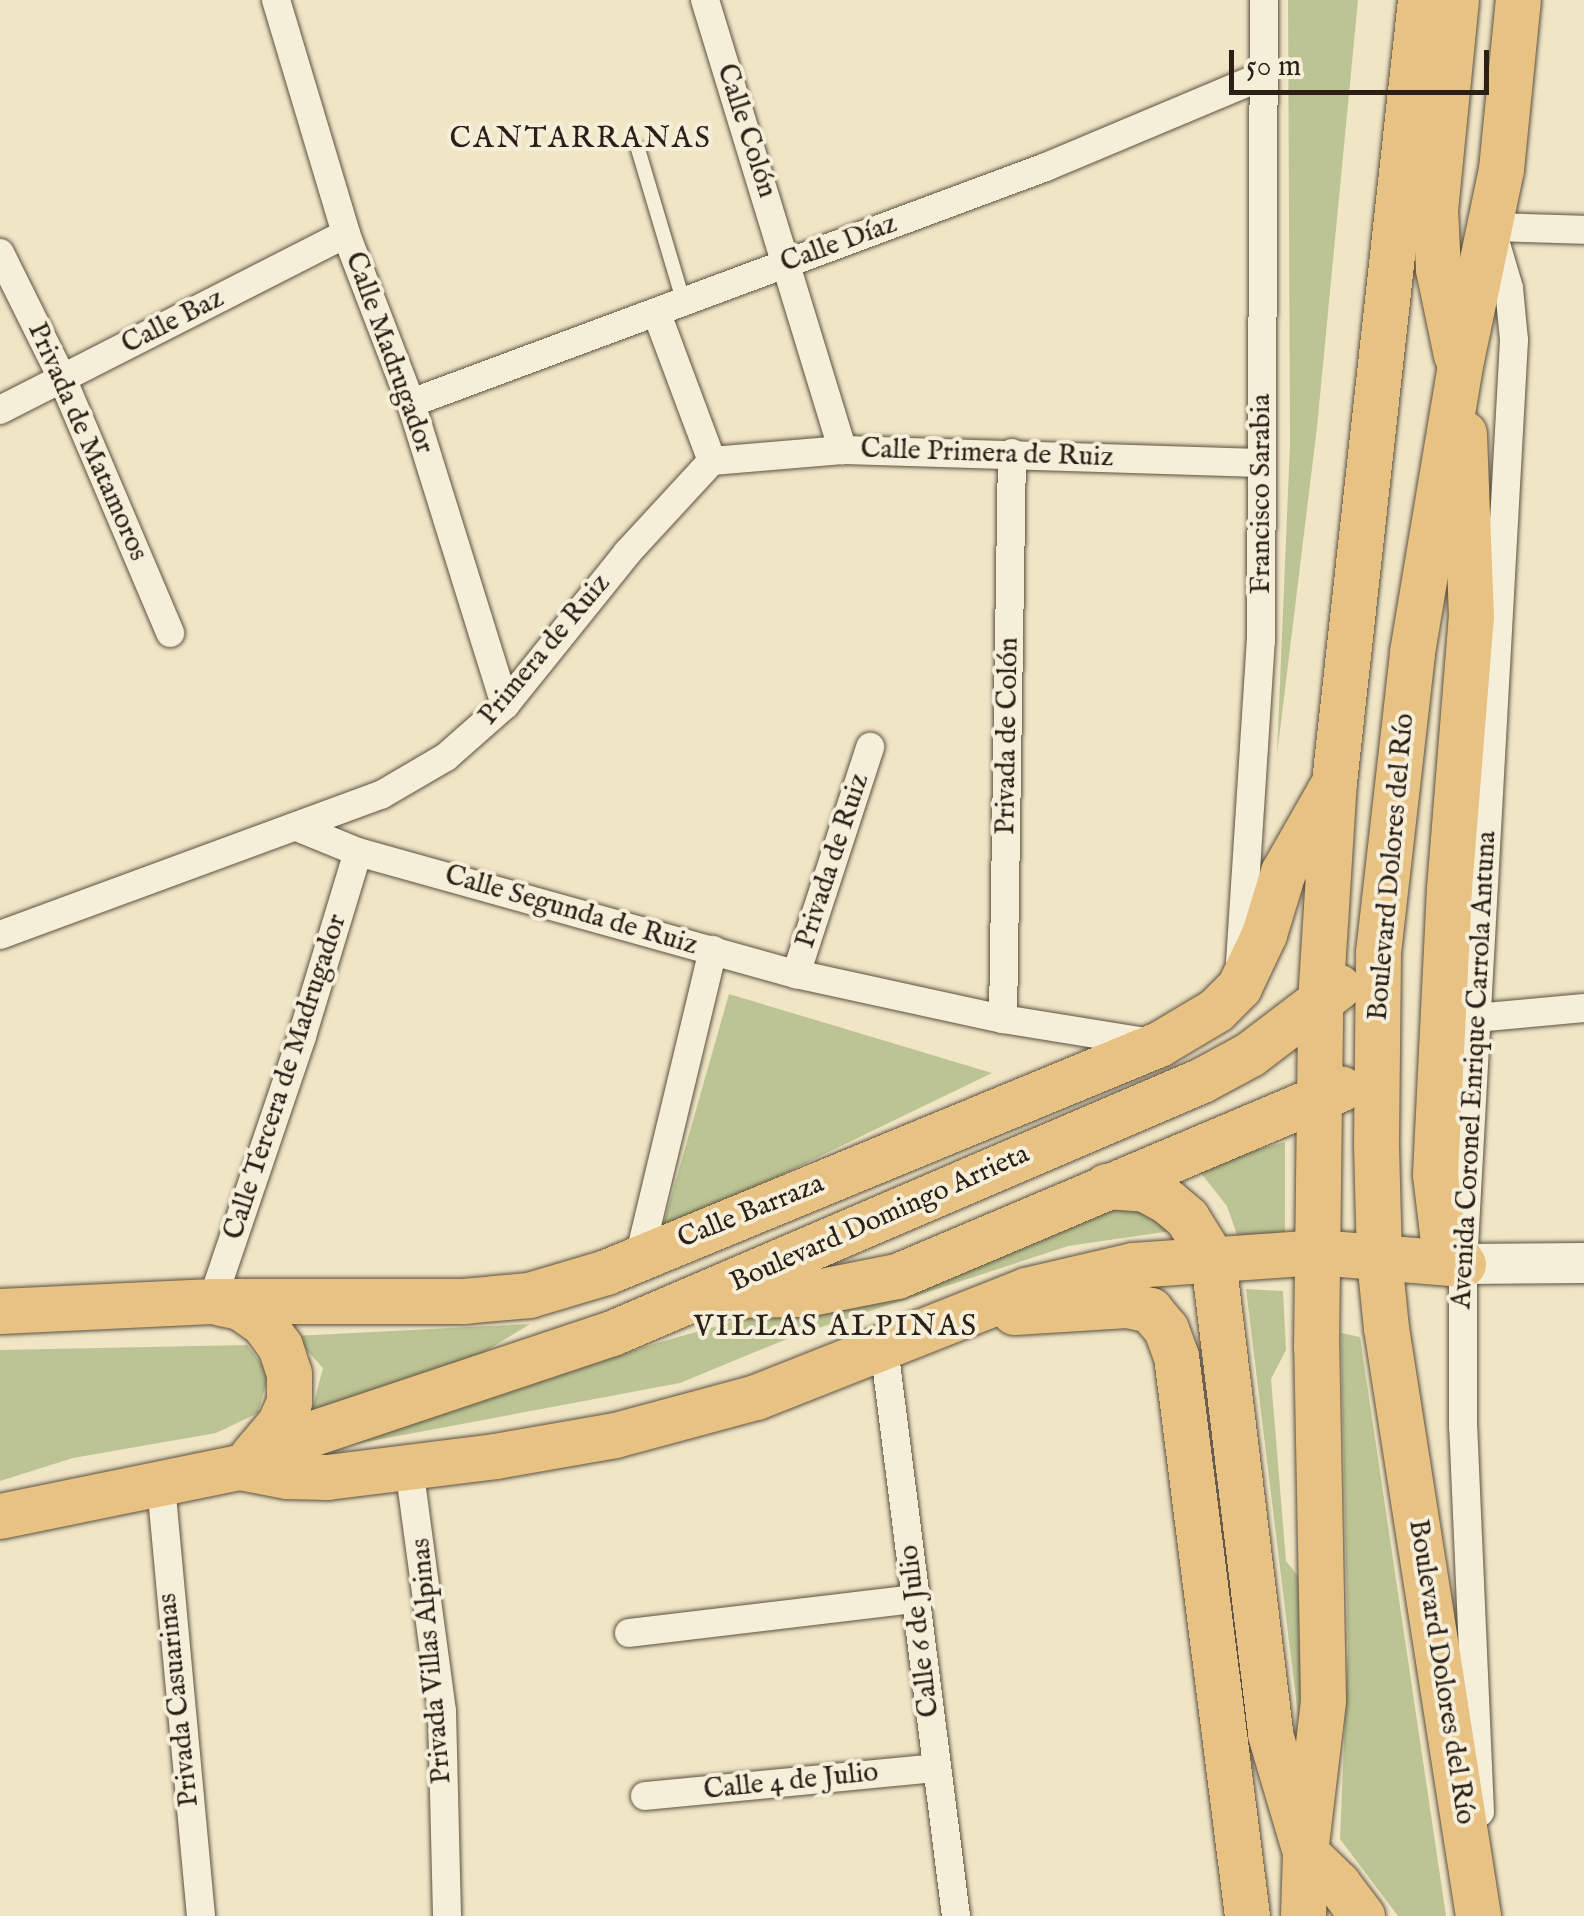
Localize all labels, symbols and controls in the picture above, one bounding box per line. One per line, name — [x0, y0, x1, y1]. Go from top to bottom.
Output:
scale bar — [1234, 30, 1494, 92]
text: 50 m — [1246, 48, 1301, 86]
street label: Calle Colón — [709, 60, 783, 202]
district label: CANTARRANAS — [450, 121, 712, 157]
street label: Calle Díaz — [776, 207, 902, 281]
street label: Calle Madrugador — [337, 248, 441, 458]
street label: Calle Baz — [116, 282, 230, 362]
street label: Privada de Matamoros — [19, 318, 155, 566]
street label: Francisco Sarabia — [1245, 394, 1279, 594]
street label: Calle Primera de Ruiz — [860, 433, 1114, 475]
street label: Primera de Ruiz — [472, 568, 618, 732]
street label: Privada de Colón — [989, 637, 1027, 835]
street label: Boulevard Dolores del Río — [1362, 712, 1422, 1022]
street label: Privada de Ruiz — [789, 770, 877, 952]
street label: Avenida Coronel Enrique Carrola Antuna — [1446, 830, 1504, 1310]
street label: Calle Segunda de Ruiz — [441, 859, 701, 963]
street label: Calle Tercera de Madrugador — [217, 910, 355, 1244]
street label: Boulevard Domingo Arrieta — [725, 1138, 1035, 1300]
street label: Calle Barraza — [673, 1167, 829, 1257]
district label: VILLAS ALPINAS — [693, 1309, 979, 1345]
street label: Boulevard Dolores del Río — [1400, 1517, 1482, 1827]
street label: Privada Villas Alpinas — [405, 1537, 459, 1785]
street label: Calle 6 de Julio — [893, 1543, 947, 1719]
street label: Privada Casuarinas — [151, 1592, 207, 1808]
street label: Calle 4 de Julio — [702, 1756, 880, 1808]

